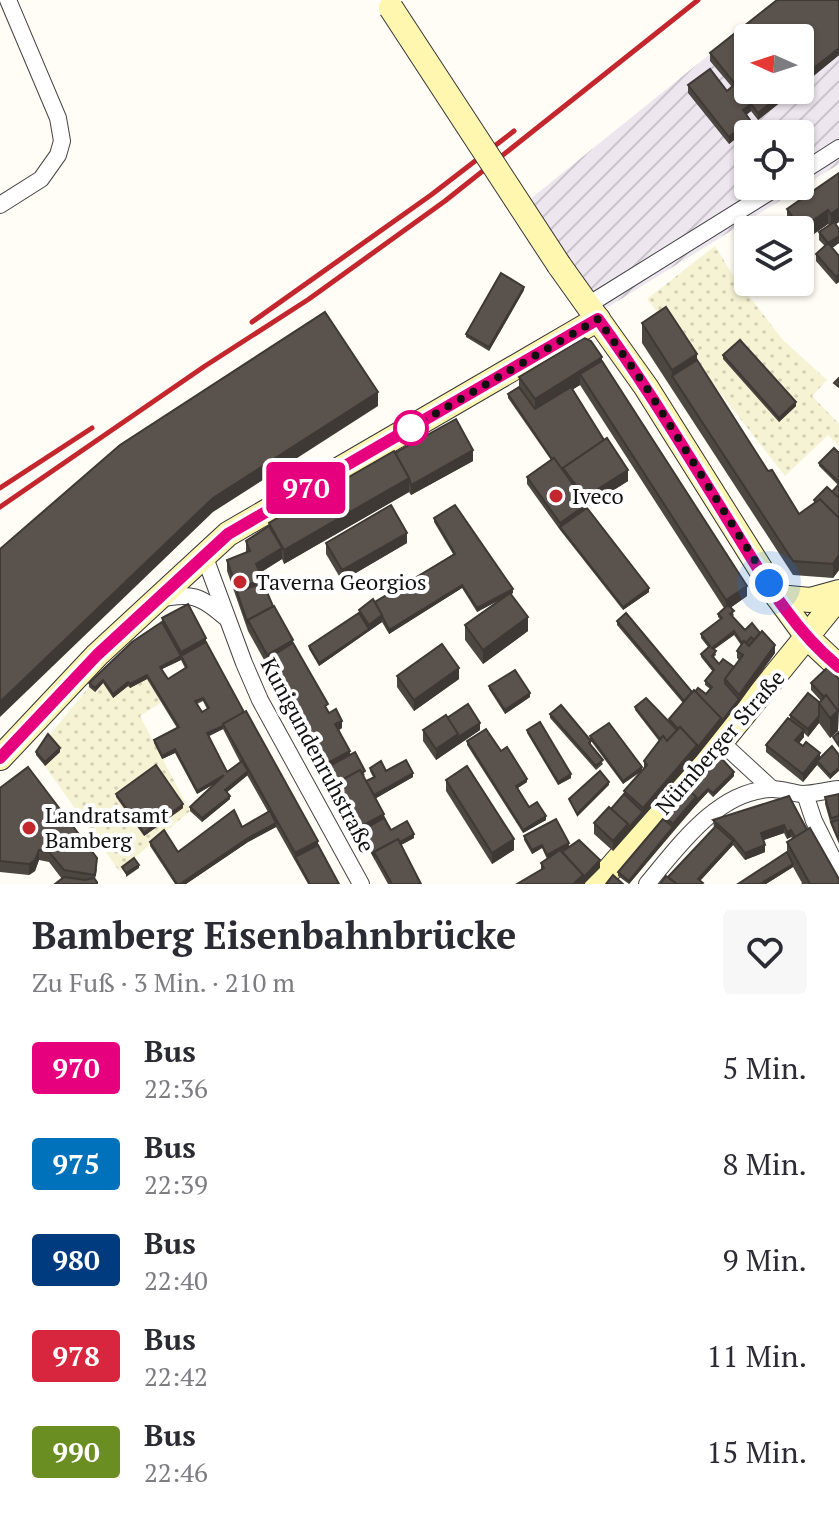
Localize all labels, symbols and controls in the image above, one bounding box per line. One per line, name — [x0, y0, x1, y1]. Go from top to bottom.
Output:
north arrow — [734, 24, 814, 104]
map controls — [734, 24, 814, 296]
button: locate — [734, 120, 814, 200]
button: layers — [734, 216, 814, 296]
unlabelled marker — [394, 411, 428, 445]
line badge: 970 — [260, 462, 352, 514]
text: 970 — [282, 469, 330, 506]
place label: Iveco — [572, 481, 624, 510]
marker: Iveco — [547, 487, 565, 505]
your location — [749, 563, 789, 603]
place label: Taverna Georgios — [256, 567, 427, 596]
marker: Taverna Georgios — [231, 573, 249, 591]
street label: Kunigundenruhstraße — [255, 652, 382, 857]
street label: Nürnberger Straße — [649, 663, 791, 820]
place label: Landratsamt Bamberg — [45, 800, 169, 854]
marker: Landratsamt Bamberg — [20, 819, 38, 837]
text: Bamberg Eisenbahnbrücke — [32, 910, 516, 960]
button: heart — [723, 910, 807, 994]
text: Zu Fuß · 3 Min. · 210 m — [32, 965, 295, 999]
text: Bus — [144, 1031, 196, 1071]
text: 5 Min. — [722, 1048, 807, 1088]
text: 970 — [52, 1049, 100, 1086]
text: 22:36 — [144, 1071, 208, 1105]
text: Bus — [144, 1127, 196, 1167]
text: 8 Min. — [722, 1144, 807, 1184]
text: 975 — [52, 1145, 100, 1182]
text: 22:39 — [144, 1167, 208, 1201]
text: Bus — [144, 1223, 196, 1263]
text: 9 Min. — [722, 1240, 807, 1280]
text: 980 — [52, 1241, 100, 1278]
text: 22:40 — [144, 1263, 208, 1297]
text: Bus — [144, 1319, 196, 1359]
text: 11 Min. — [707, 1336, 807, 1376]
text: 978 — [52, 1337, 100, 1374]
text: 22:42 — [144, 1359, 208, 1393]
text: Bus — [144, 1415, 196, 1455]
text: 15 Min. — [707, 1432, 807, 1472]
text: 990 — [52, 1433, 100, 1470]
text: 22:46 — [144, 1455, 208, 1489]

